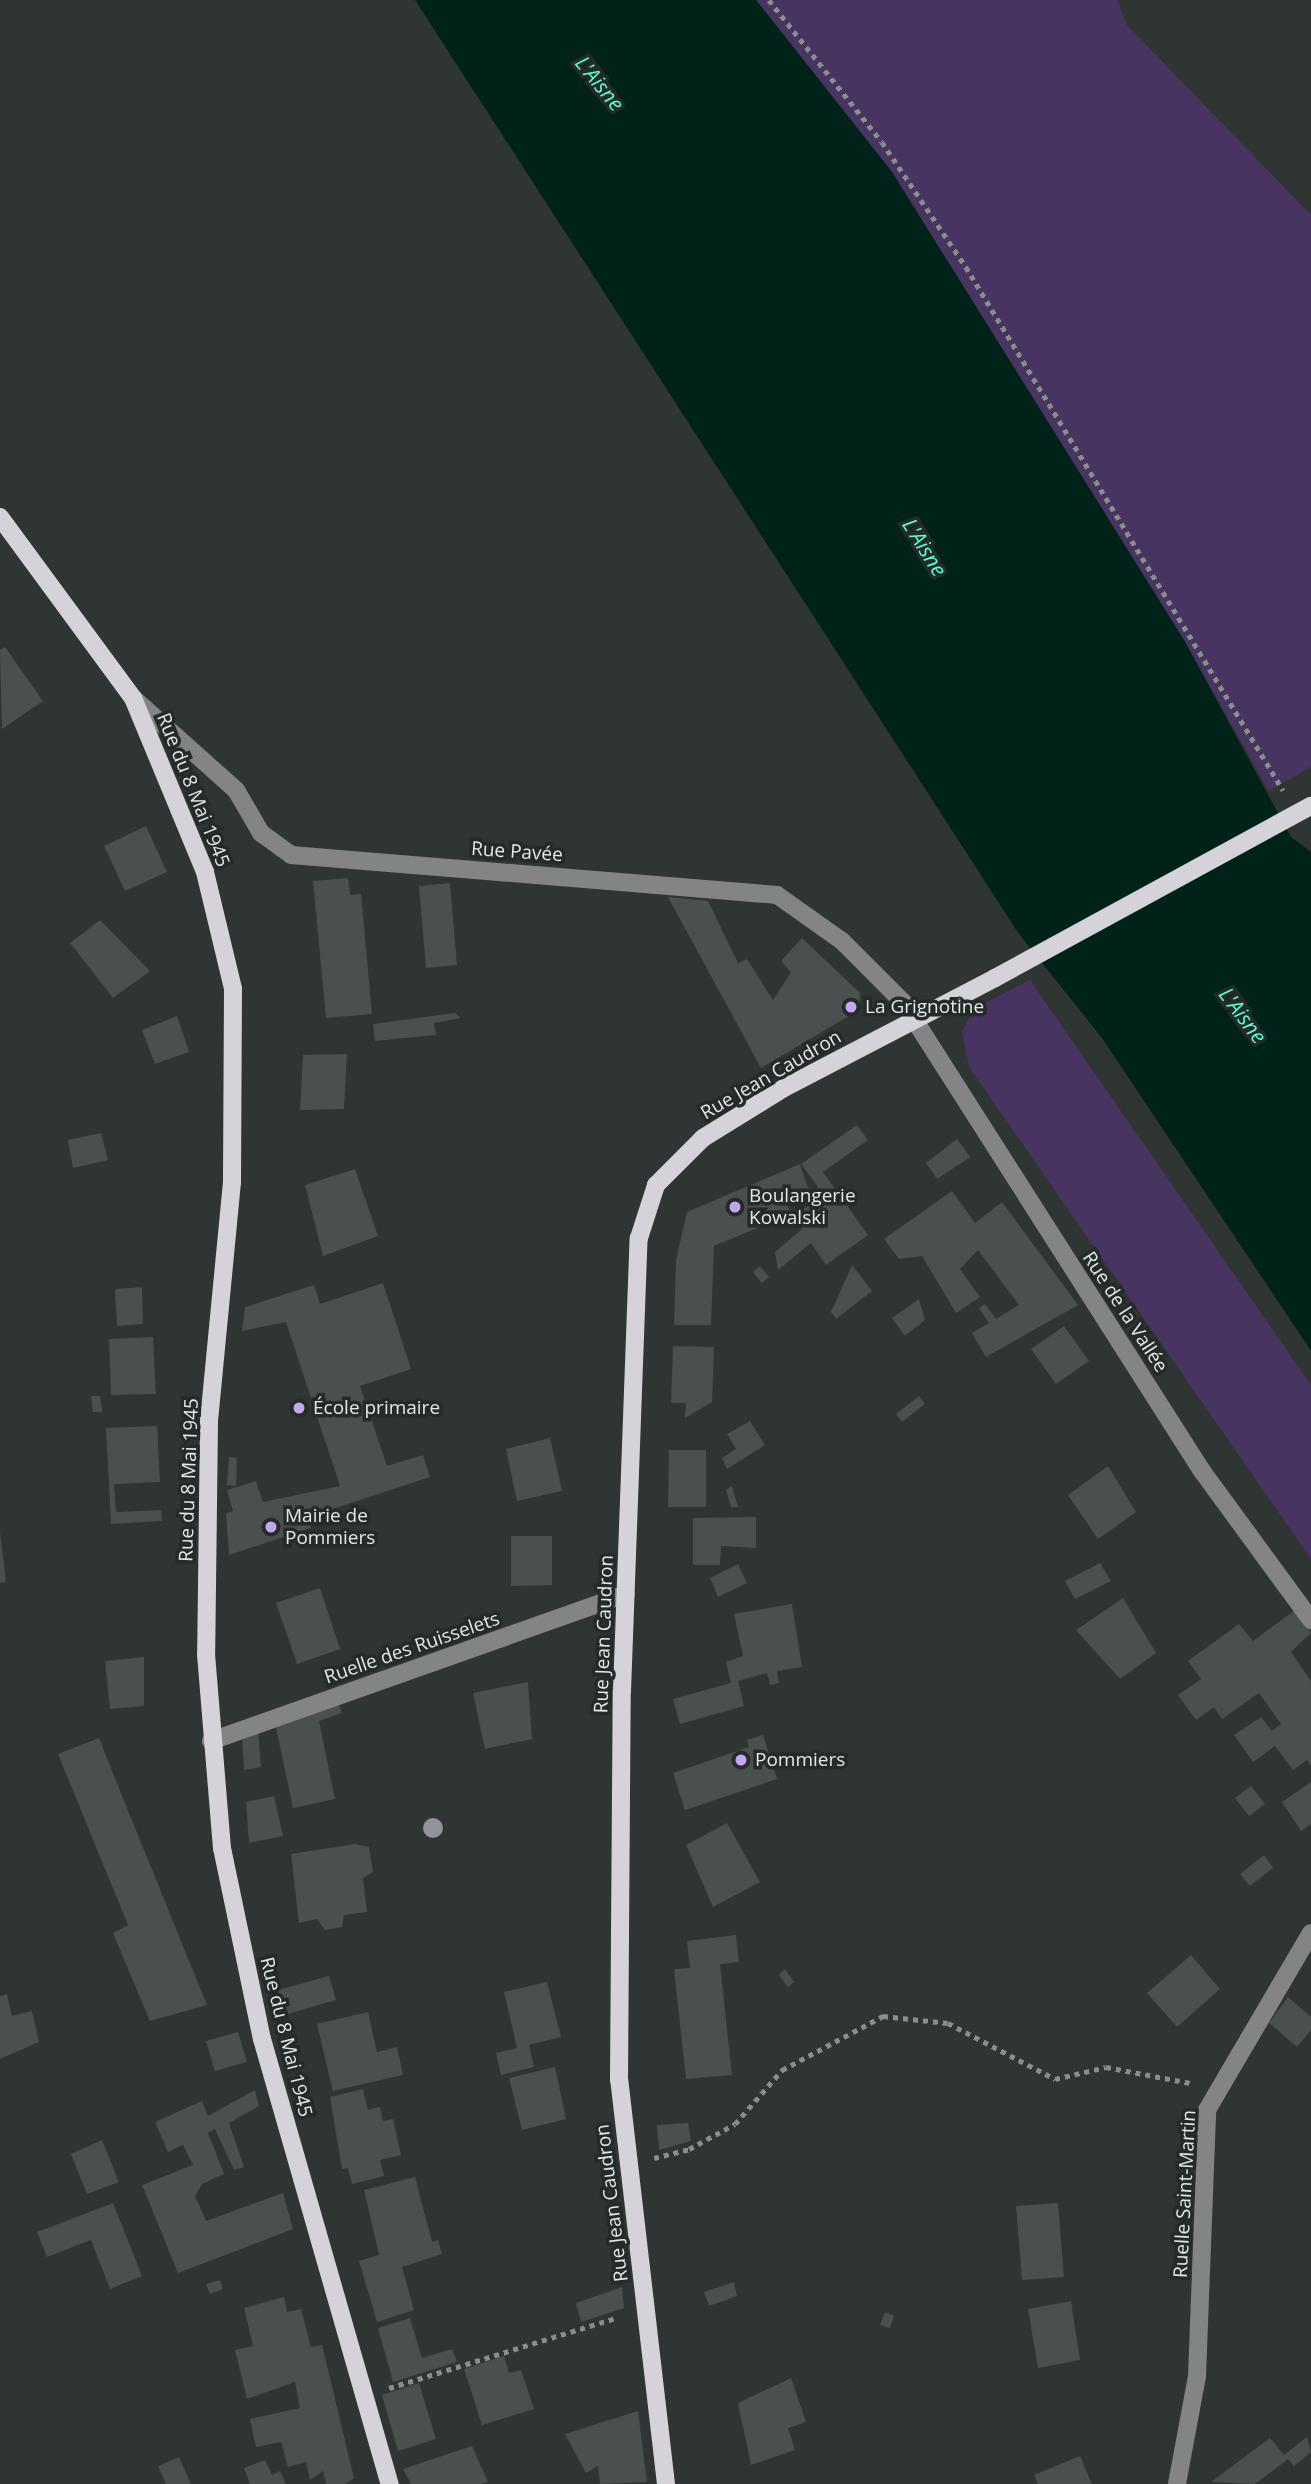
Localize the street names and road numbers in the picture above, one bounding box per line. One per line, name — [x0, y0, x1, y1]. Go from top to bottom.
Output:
street label: Rue du 8 Mai 1945 — [152, 710, 234, 870]
street label: Rue Pavée — [470, 837, 564, 867]
street label: Rue Jean Caudron — [697, 1025, 845, 1125]
street label: Rue de la Vallée — [1078, 1247, 1172, 1377]
street label: Rue du 8 Mai 1945 — [175, 1398, 203, 1562]
street label: Rue Jean Caudron — [590, 1554, 618, 1714]
street label: Ruelle des Ruisselets — [321, 1607, 503, 1689]
street label: Rue du 8 Mai 1945 — [255, 1955, 317, 2119]
street label: Ruelle Saint-Martin — [1169, 2109, 1201, 2279]
street label: Rue Jean Caudron — [591, 2123, 633, 2283]

